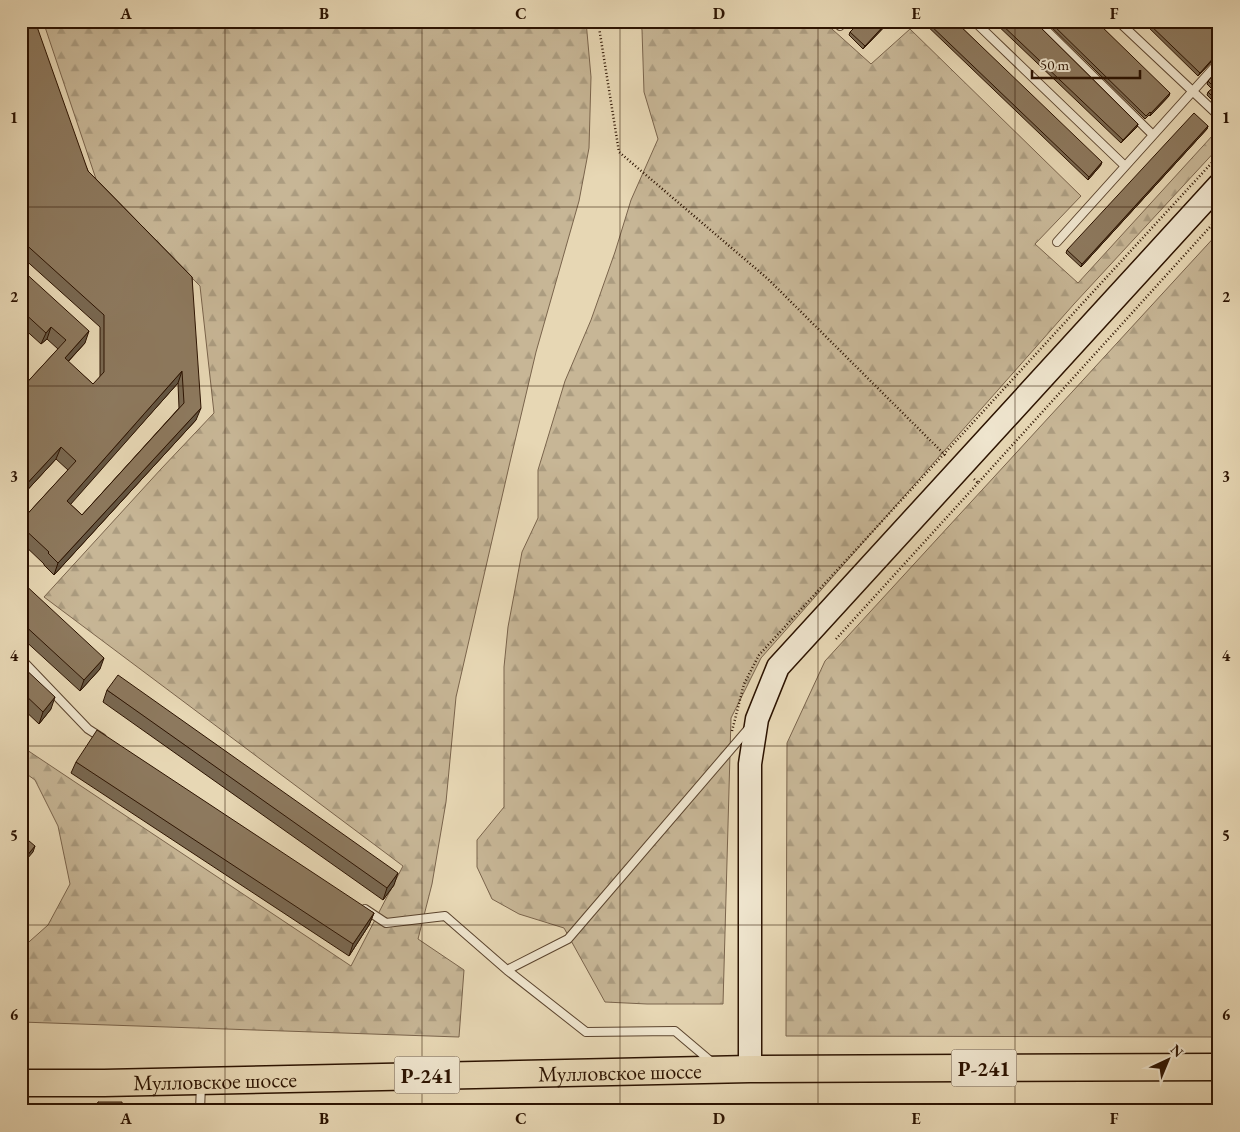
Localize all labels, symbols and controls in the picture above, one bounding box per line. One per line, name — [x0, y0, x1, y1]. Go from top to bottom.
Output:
text: A — [119, 3, 132, 24]
text: B — [319, 3, 329, 24]
text: C — [515, 3, 527, 24]
text: D — [713, 3, 725, 24]
text: E — [911, 3, 921, 24]
text: F — [1110, 3, 1119, 24]
scale bar — [1032, 48, 1140, 80]
text: 50 m — [1040, 55, 1069, 74]
text: 1 — [10, 107, 18, 128]
text: 1 — [1222, 107, 1230, 128]
text: 2 — [10, 286, 19, 307]
text: 2 — [1222, 286, 1231, 307]
text: 3 — [10, 466, 18, 487]
text: 3 — [1222, 466, 1230, 487]
text: 4 — [10, 645, 19, 666]
text: 4 — [1222, 645, 1231, 666]
text: 5 — [10, 825, 18, 846]
text: 5 — [1222, 825, 1230, 846]
text: 6 — [10, 1004, 19, 1025]
text: 6 — [1222, 1004, 1231, 1025]
north arrow — [1142, 1034, 1192, 1084]
text: N — [1167, 1040, 1188, 1062]
road number: Р-241 — [952, 1050, 1016, 1086]
road number: Р-241 — [394, 1056, 460, 1094]
street label: Мулловское шоссе — [538, 1056, 702, 1088]
street label: Мулловское шоссе — [133, 1064, 298, 1097]
text: A — [119, 1108, 132, 1129]
text: B — [319, 1108, 329, 1129]
text: C — [515, 1108, 527, 1129]
text: D — [713, 1108, 725, 1129]
text: E — [911, 1108, 921, 1129]
text: F — [1110, 1108, 1119, 1129]

